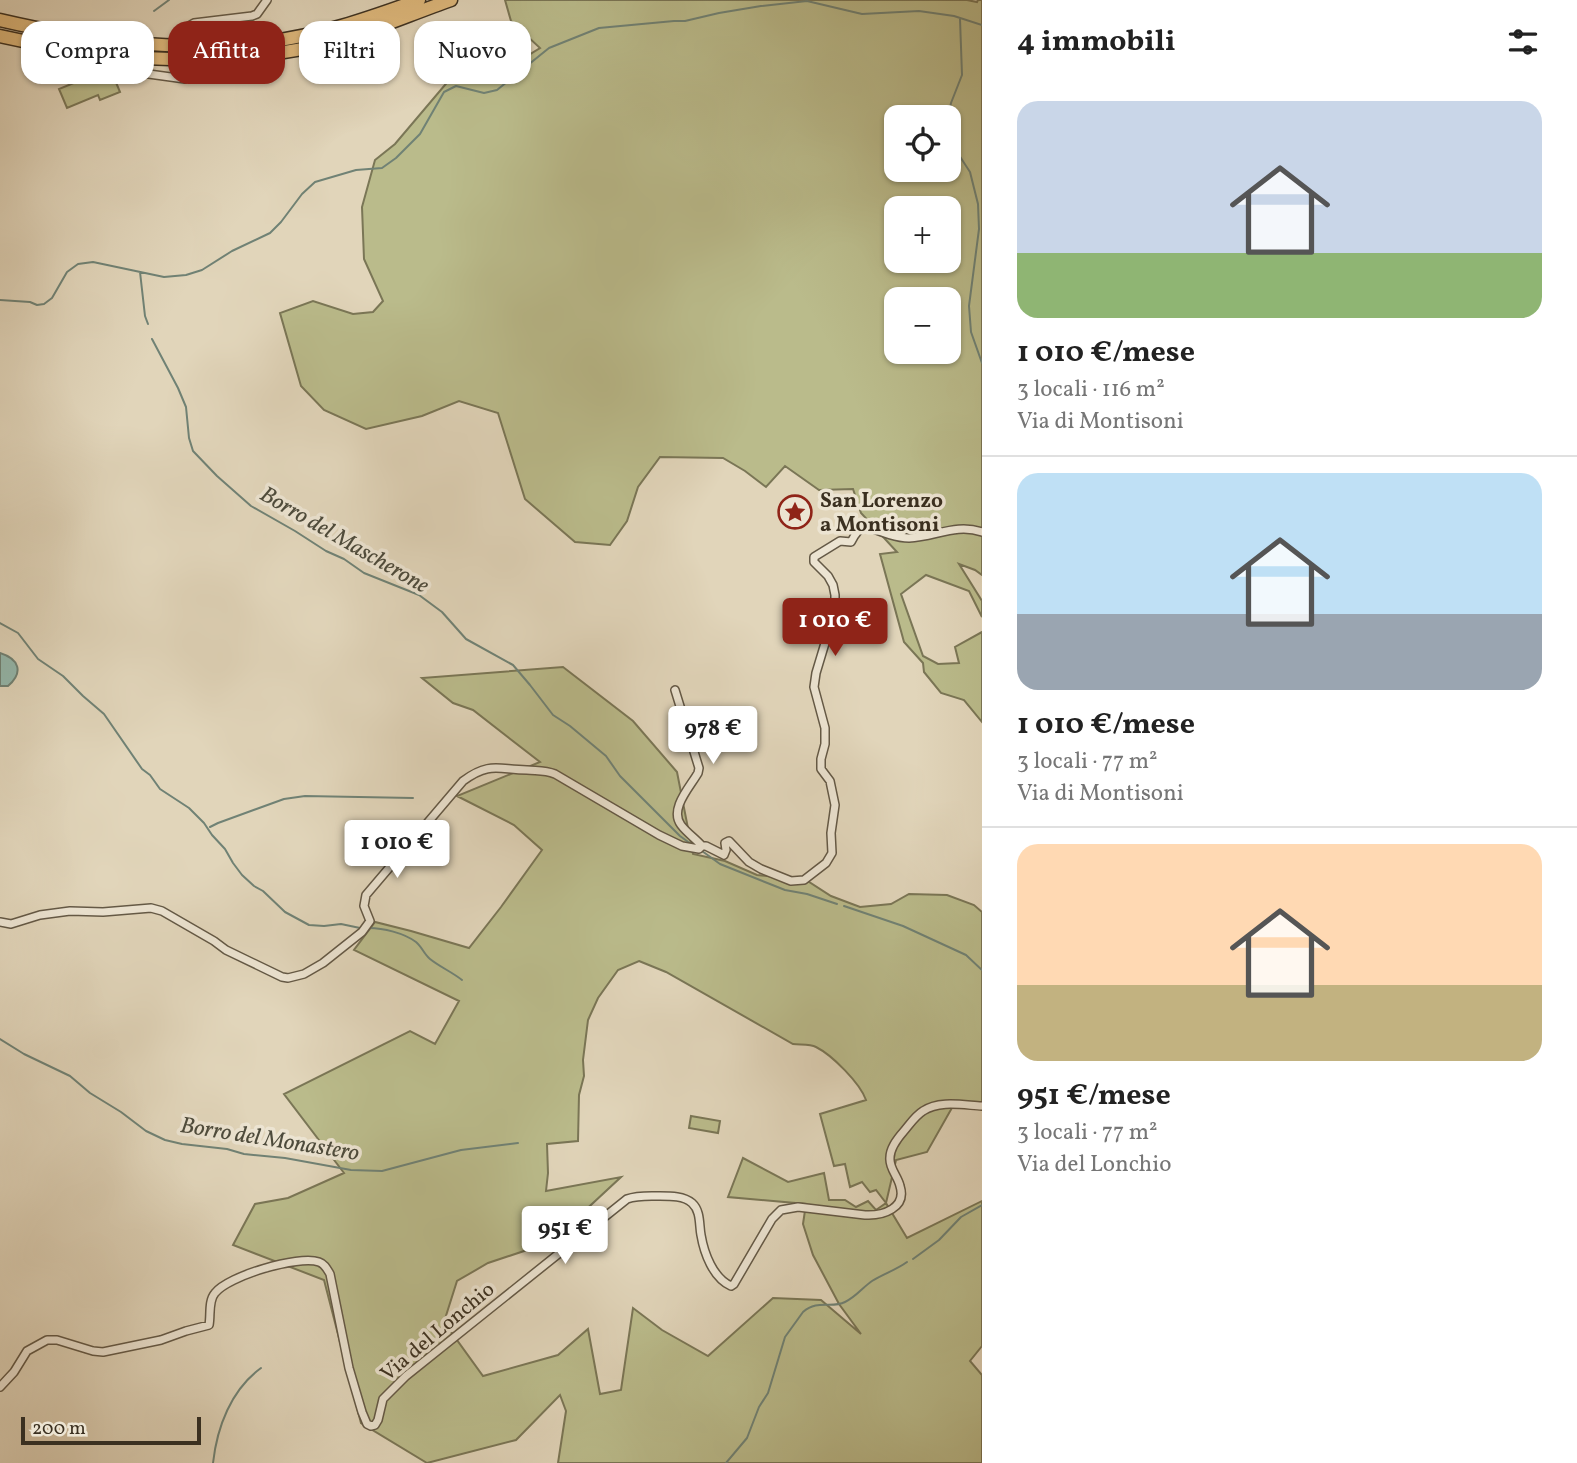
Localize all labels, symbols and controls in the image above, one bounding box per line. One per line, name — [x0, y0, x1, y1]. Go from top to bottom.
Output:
chip: Compra — [21, 21, 154, 84]
chip: Affitta — [168, 21, 285, 84]
chip: Filtri — [299, 21, 400, 84]
chip: Nuovo — [414, 21, 531, 84]
text: 4 immobili — [1017, 21, 1176, 63]
icon: filters — [1504, 23, 1542, 61]
map controls — [884, 105, 961, 364]
button: locate — [884, 105, 961, 182]
icon: home — [1217, 147, 1343, 273]
button: + — [884, 196, 961, 273]
button: − — [884, 287, 961, 364]
text: 1 010 €/mese — [1017, 332, 1195, 374]
text: 3 locali · 116 m² — [1017, 374, 1165, 406]
text: Via di Montisoni — [1017, 406, 1184, 438]
water label: Borro del Mascherone — [254, 479, 435, 603]
place label: San Lorenzo a Montisoni — [820, 487, 943, 540]
place icon: San Lorenzo a Montisoni — [776, 493, 814, 531]
icon: home — [1217, 519, 1343, 645]
pin: 1 010 € — [770, 598, 900, 658]
text: 1 010 € — [799, 605, 871, 637]
text: 1 010 €/mese — [1017, 704, 1195, 746]
pin: 978 € — [664, 706, 762, 766]
text: 978 € — [684, 713, 742, 745]
text: 3 locali · 77 m² — [1017, 746, 1158, 778]
text: Via di Montisoni — [1017, 778, 1184, 810]
pin: 1 010 € — [332, 820, 462, 880]
text: 1 010 € — [361, 827, 433, 859]
icon: home — [1217, 890, 1343, 1016]
text: 951 €/mese — [1017, 1075, 1171, 1117]
water label: Borro del Monastero — [178, 1110, 362, 1170]
text: 3 locali · 77 m² — [1017, 1117, 1158, 1149]
text: Via del Lonchio — [1017, 1149, 1171, 1181]
pin: 951 € — [516, 1206, 614, 1266]
text: 951 € — [538, 1213, 592, 1245]
street label: Via del Lonchio — [375, 1276, 501, 1389]
scale bar — [21, 1414, 201, 1446]
text: 200 m — [32, 1416, 86, 1442]

